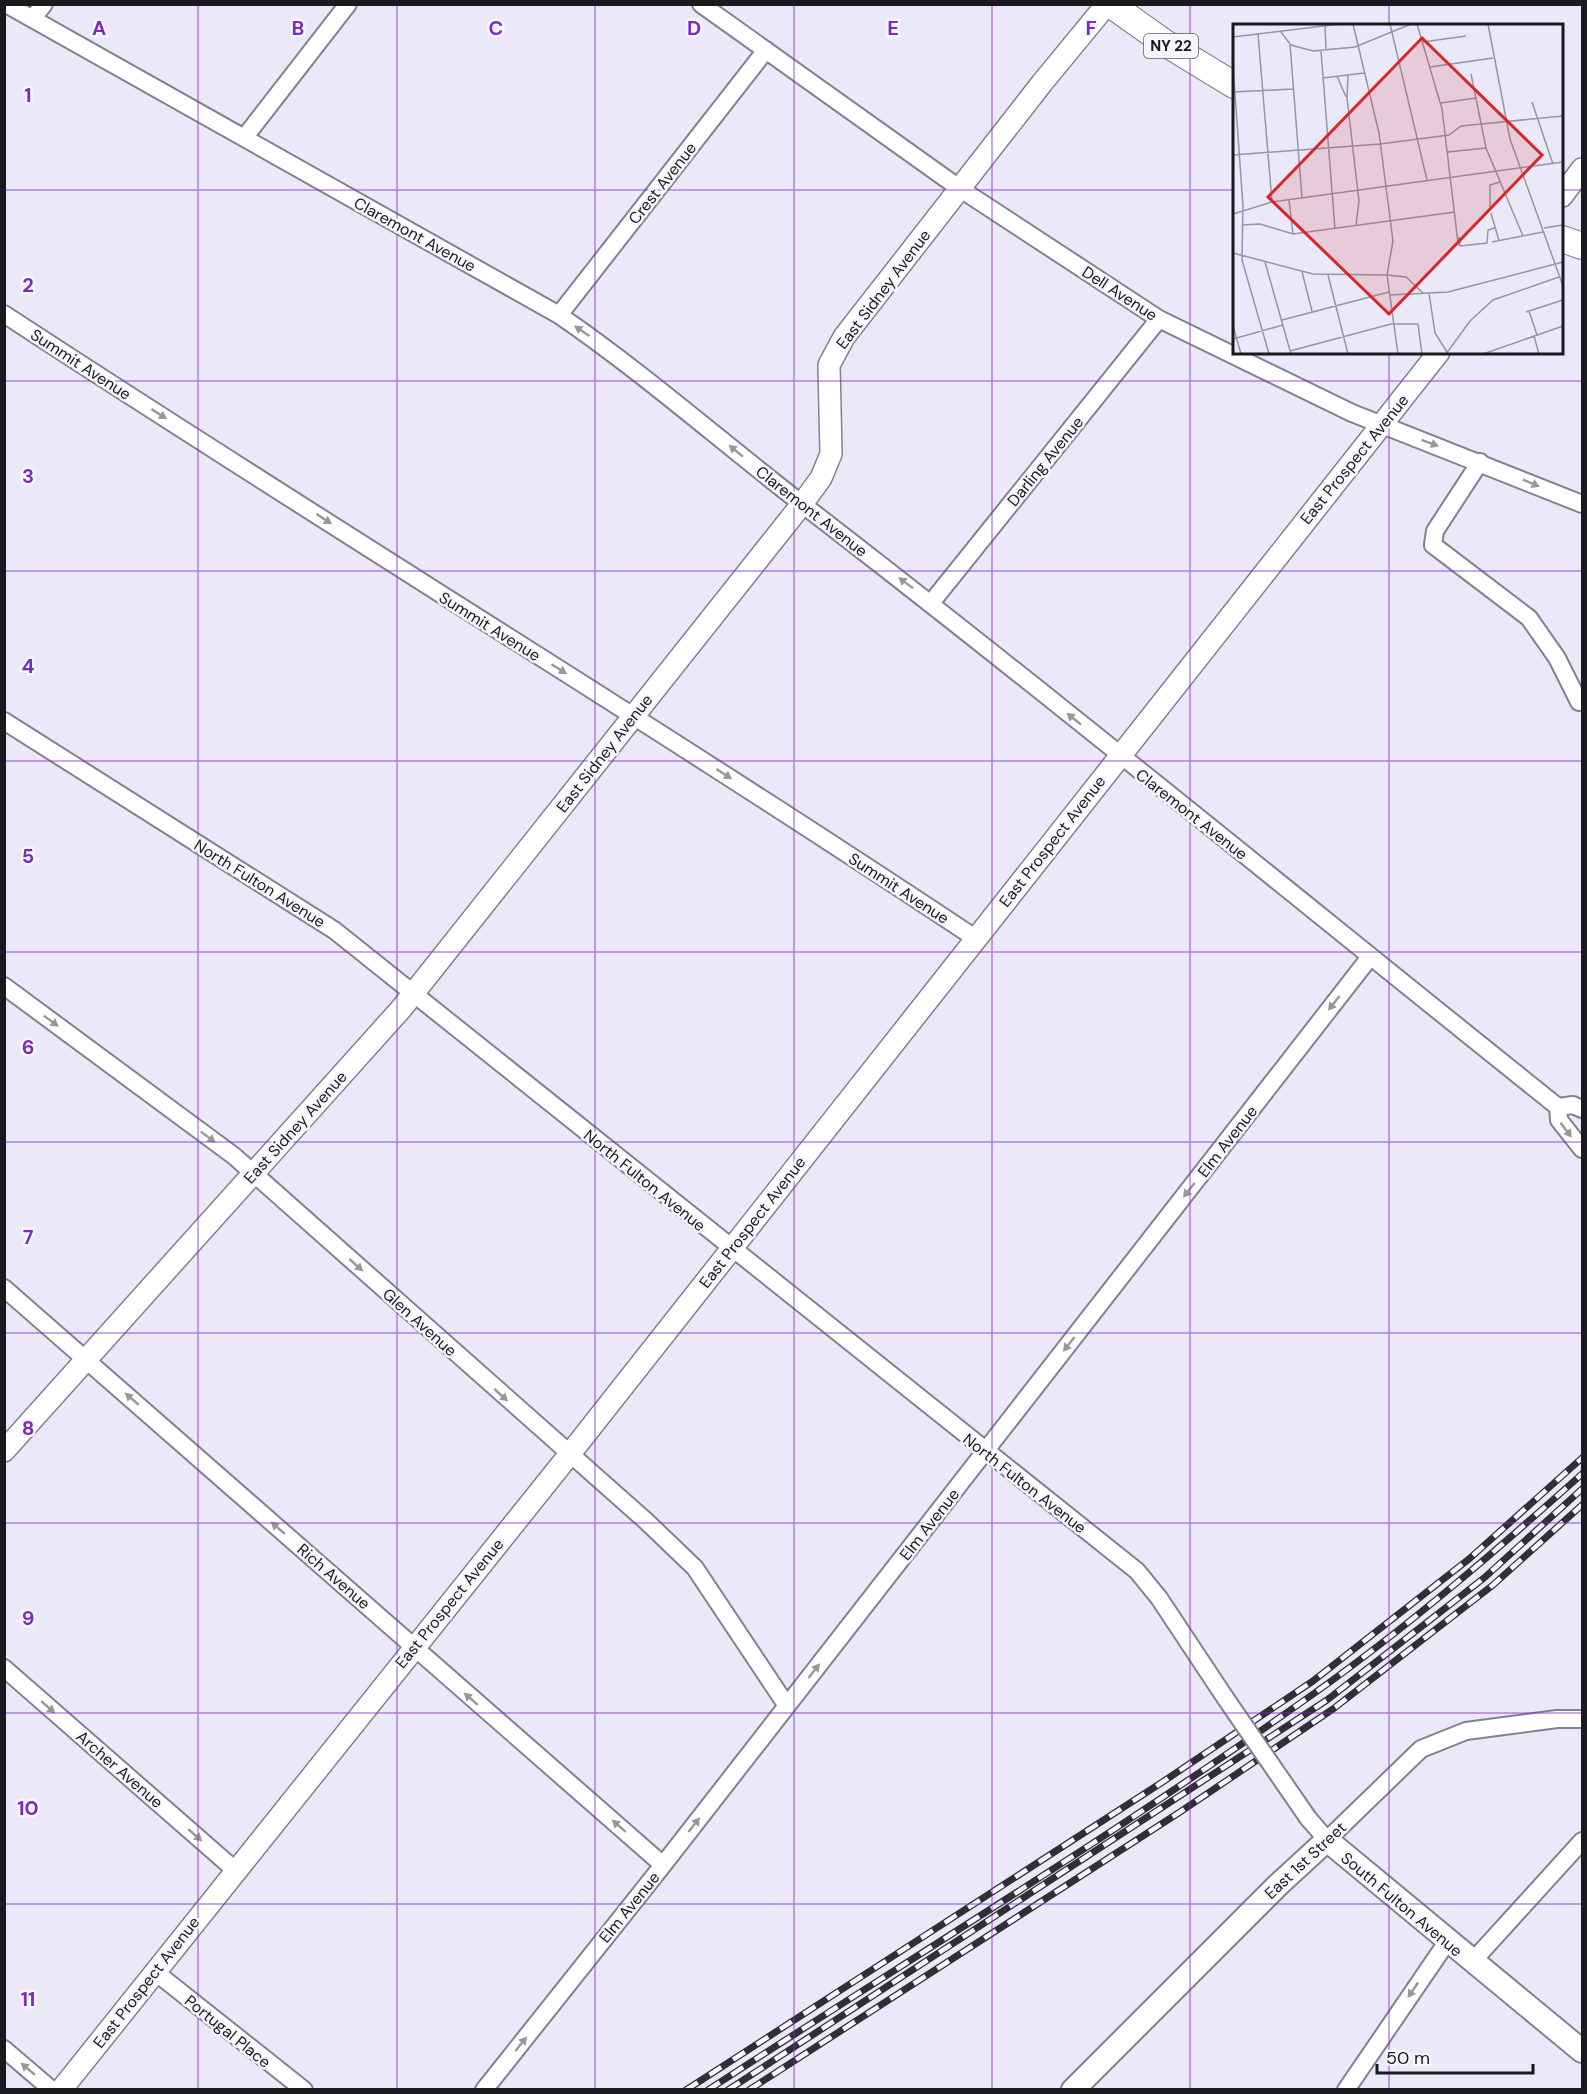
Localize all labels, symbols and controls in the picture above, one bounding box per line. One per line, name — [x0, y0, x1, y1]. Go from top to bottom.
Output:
text: A — [92, 15, 106, 41]
text: B — [292, 15, 304, 41]
text: C — [489, 15, 503, 41]
text: D — [687, 15, 701, 41]
text: E — [887, 15, 899, 41]
text: F — [1085, 15, 1097, 41]
inset map — [1233, 24, 1563, 354]
road number: NY 22 — [1144, 34, 1198, 58]
text: 1 — [24, 82, 32, 108]
street label: Crest Avenue — [624, 138, 701, 229]
street label: Claremont Avenue — [350, 192, 479, 277]
street label: East Sidney Avenue — [832, 225, 935, 353]
street label: Dell Avenue — [1078, 261, 1161, 326]
text: 2 — [22, 272, 34, 298]
street label: Summit Avenue — [26, 324, 135, 405]
one-way arrow — [574, 326, 590, 337]
street label: East Prospect Avenue — [1295, 390, 1413, 529]
one-way arrow — [151, 409, 167, 420]
street label: Darling Avenue — [1003, 412, 1088, 511]
one-way arrow — [1421, 439, 1439, 448]
one-way arrow — [728, 445, 743, 458]
street label: Claremont Avenue — [752, 461, 872, 562]
text: 3 — [22, 463, 34, 489]
one-way arrow — [1523, 478, 1541, 488]
one-way arrow — [315, 514, 332, 525]
one-way arrow — [899, 578, 914, 590]
street label: Summit Avenue — [435, 587, 544, 666]
text: 4 — [22, 653, 35, 679]
one-way arrow — [551, 663, 567, 674]
street label: East Sidney Avenue — [552, 690, 657, 817]
one-way arrow — [1066, 713, 1082, 726]
street label: Claremont Avenue — [1132, 764, 1252, 865]
one-way arrow — [715, 768, 732, 779]
street label: East Prospect Avenue — [994, 771, 1110, 911]
street label: North Fulton Avenue — [190, 835, 329, 932]
text: 5 — [22, 843, 34, 869]
street label: Summit Avenue — [844, 848, 953, 929]
one-way arrow — [1328, 995, 1341, 1011]
one-way arrow — [43, 1015, 59, 1027]
text: 6 — [22, 1034, 34, 1060]
street label: East Sidney Avenue — [239, 1067, 352, 1188]
street label: Elm Avenue — [1193, 1101, 1262, 1181]
one-way arrow — [1560, 1122, 1572, 1137]
street label: North Fulton Avenue — [579, 1125, 710, 1236]
one-way arrow — [201, 1131, 216, 1143]
street label: East Prospect Avenue — [694, 1152, 810, 1292]
one-way arrow — [1182, 1182, 1195, 1198]
text: 7 — [23, 1224, 34, 1250]
one-way arrow — [348, 1258, 363, 1272]
street label: Glen Avenue — [378, 1284, 461, 1361]
one-way arrow — [1062, 1336, 1075, 1352]
one-way arrow — [493, 1388, 508, 1401]
one-way arrow — [125, 1393, 140, 1406]
text: 8 — [22, 1415, 34, 1441]
street label: North Fulton Avenue — [959, 1429, 1091, 1538]
street label: Elm Avenue — [895, 1484, 964, 1564]
one-way arrow — [271, 1521, 286, 1535]
street label: East Prospect Avenue — [390, 1534, 508, 1673]
street label: Rich Avenue — [293, 1539, 375, 1614]
text: 9 — [22, 1605, 34, 1631]
one-way arrow — [808, 1664, 820, 1680]
one-way arrow — [464, 1692, 479, 1706]
one-way arrow — [41, 1700, 56, 1714]
street label: Archer Avenue — [72, 1726, 167, 1813]
text: 10 — [17, 1795, 39, 1821]
one-way arrow — [688, 1817, 701, 1833]
street label: East 1st Street — [1260, 1817, 1351, 1904]
one-way arrow — [611, 1820, 627, 1833]
one-way arrow — [187, 1828, 202, 1841]
street label: South Fulton Avenue — [1337, 1847, 1467, 1961]
street label: Elm Avenue — [594, 1867, 664, 1947]
street label: East Prospect Avenue — [88, 1912, 204, 2052]
one-way arrow — [1407, 1981, 1419, 1997]
text: 11 — [21, 1986, 35, 2012]
street label: Portugal Place — [180, 1990, 275, 2073]
one-way arrow — [514, 2036, 527, 2052]
scale bar — [1377, 2037, 1533, 2075]
text: 50 m — [1386, 2046, 1430, 2070]
one-way arrow — [20, 2063, 36, 2076]

